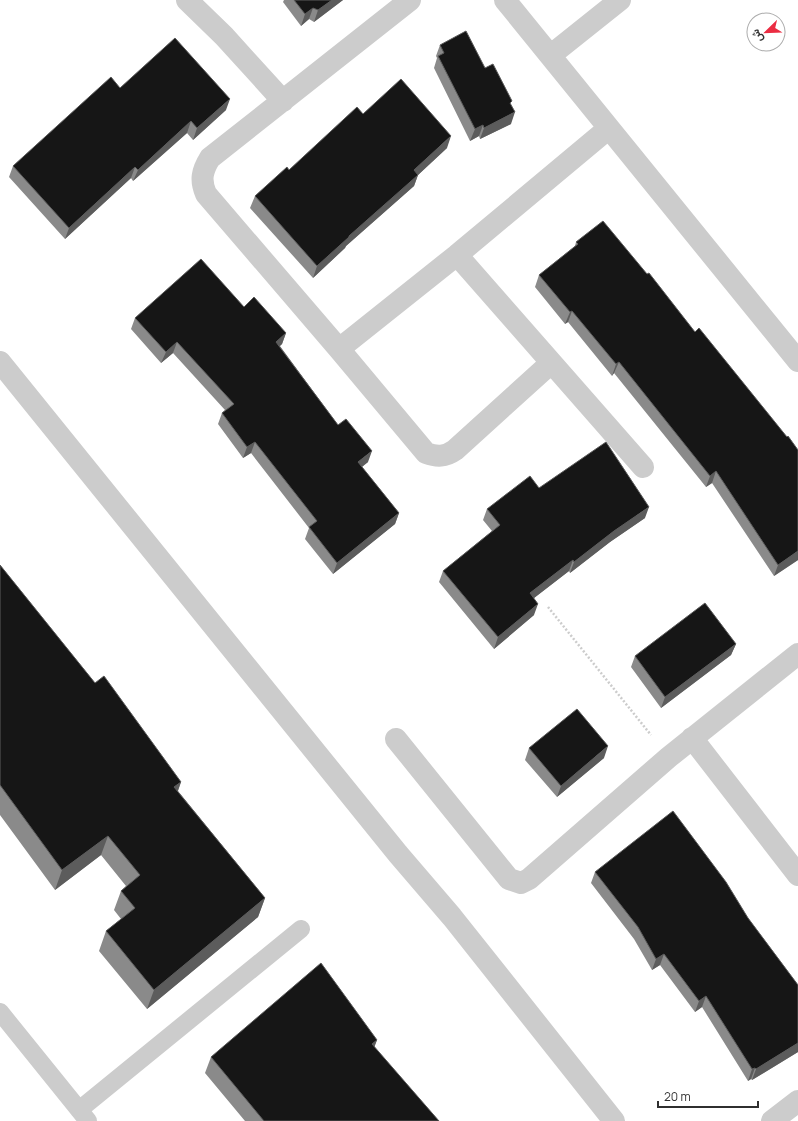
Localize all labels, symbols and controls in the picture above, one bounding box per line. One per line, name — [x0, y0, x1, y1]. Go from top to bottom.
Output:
north arrow — [746, 12, 786, 52]
text: ش — [747, 27, 766, 45]
scale bar — [658, 1083, 758, 1109]
text: 20 m — [664, 1088, 691, 1105]

